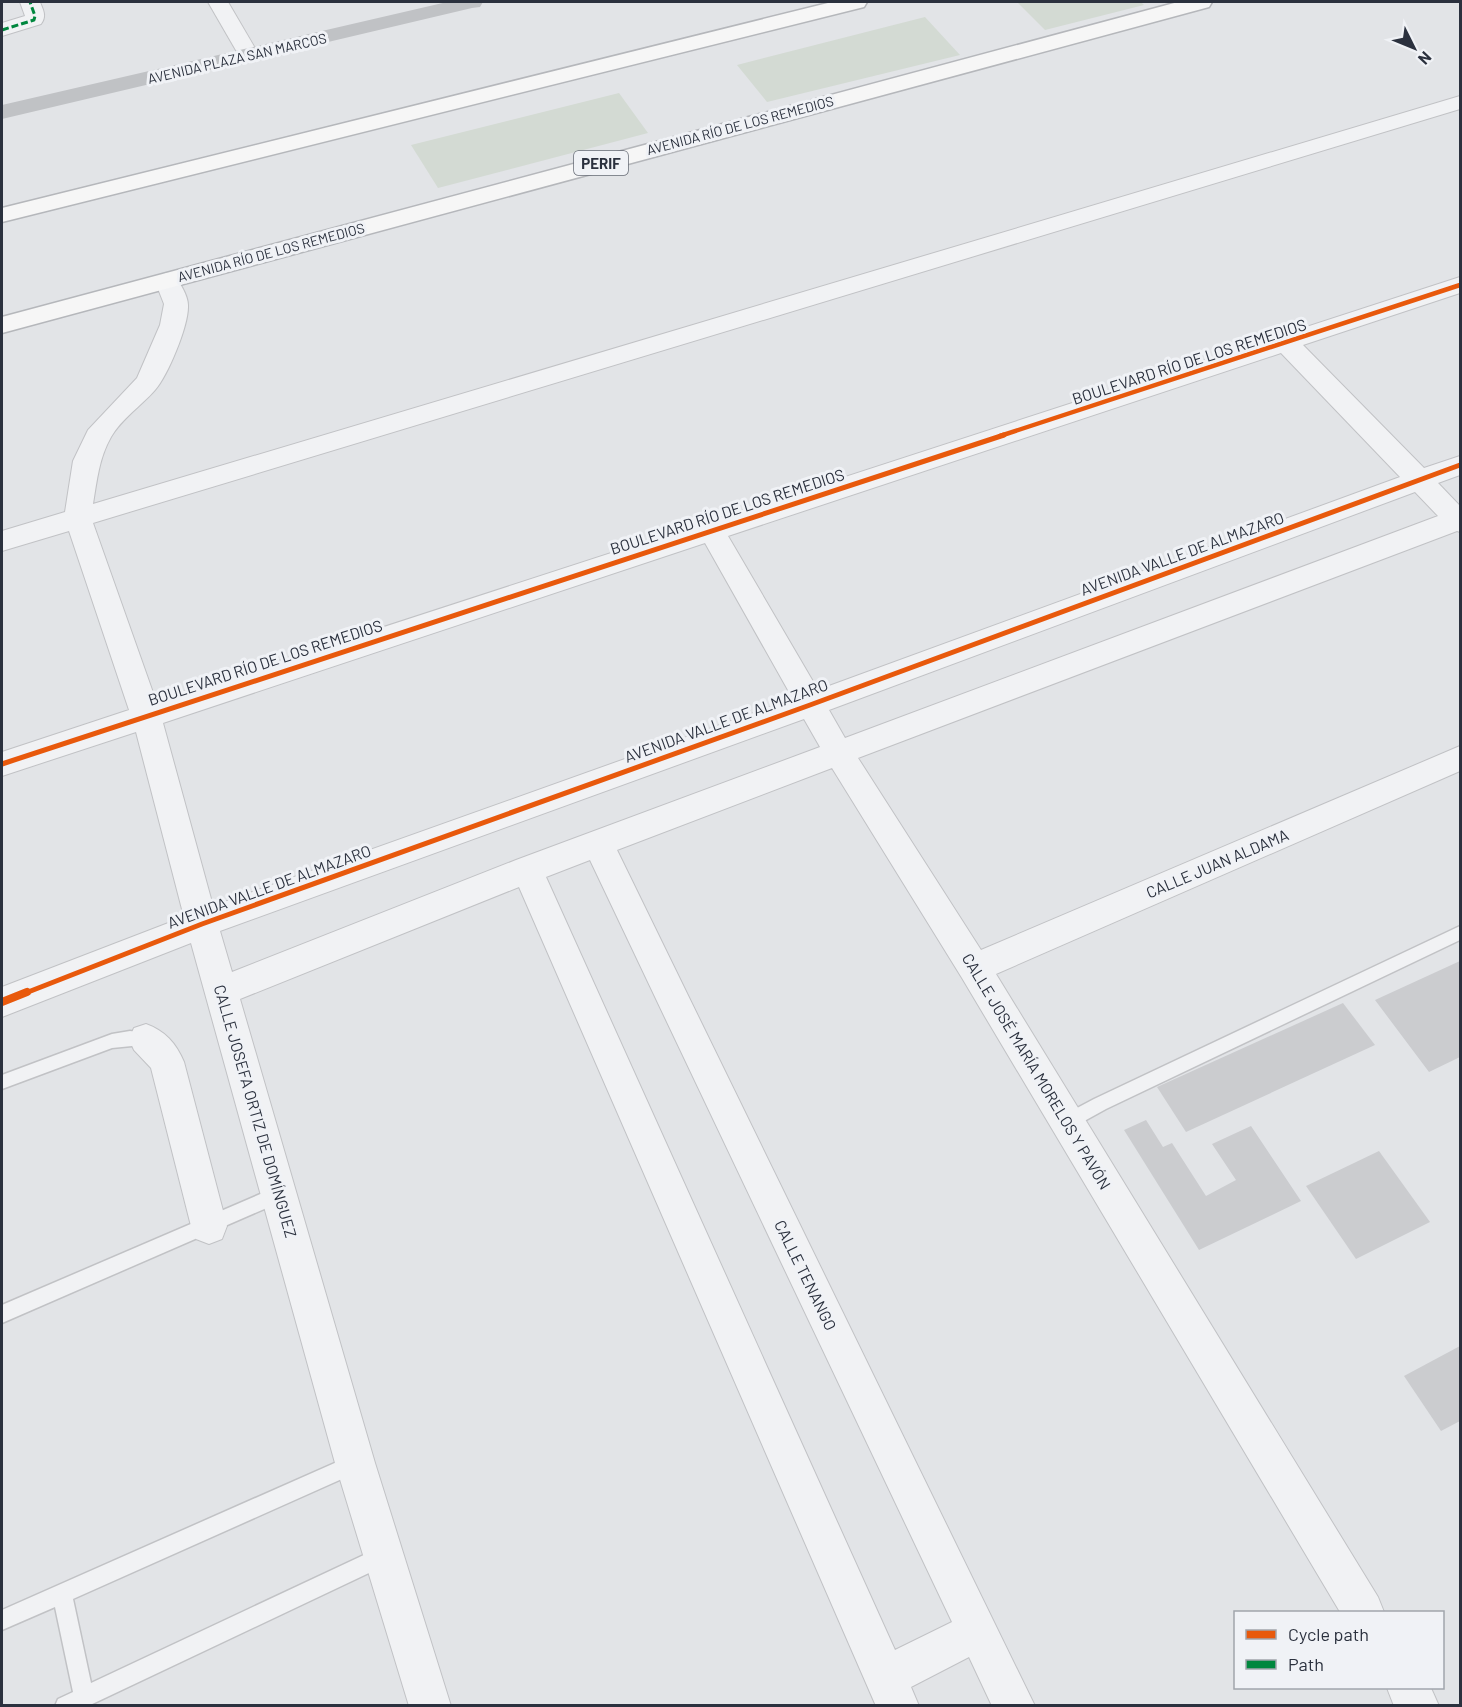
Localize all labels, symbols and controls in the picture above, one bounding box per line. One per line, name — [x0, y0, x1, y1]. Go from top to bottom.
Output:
north arrow — [1384, 18, 1444, 78]
street label: AVENIDA PLAZA SAN MARCOS — [146, 29, 328, 87]
text: N — [1415, 48, 1436, 69]
street label: AVENIDA RÍO DE LOS REMEDIOS — [645, 92, 835, 158]
road number: PERIF — [574, 151, 628, 175]
street label: AVENIDA RÍO DE LOS REMEDIOS — [176, 219, 366, 285]
street label: BOULEVARD RÍO DE LOS REMEDIOS — [1069, 314, 1309, 408]
street label: BOULEVARD RÍO DE LOS REMEDIOS — [607, 464, 847, 558]
street label: AVENIDA VALLE DE ALMAZARO — [1078, 507, 1286, 599]
street label: BOULEVARD RÍO DE LOS REMEDIOS — [145, 615, 385, 709]
street label: AVENIDA VALLE DE ALMAZARO — [622, 674, 830, 766]
street label: CALLE JUAN ALDAMA — [1143, 824, 1291, 902]
street label: AVENIDA VALLE DE ALMAZARO — [165, 840, 373, 932]
street label: CALLE JOSÉ MARÍA MORELOS Y PAVÓN — [959, 949, 1115, 1193]
street label: CALLE JOSEFA ORTIZ DE DOMÍNGUEZ — [211, 982, 301, 1240]
street label: CALLE TENANGO — [771, 1217, 841, 1333]
legend — [1234, 1611, 1444, 1689]
text: Cycle path — [1288, 1623, 1369, 1645]
text: Path — [1288, 1653, 1324, 1675]

